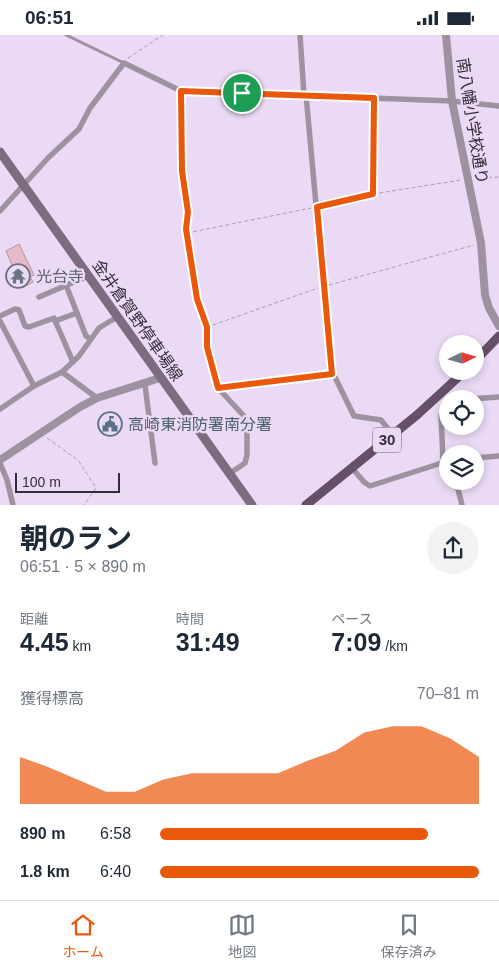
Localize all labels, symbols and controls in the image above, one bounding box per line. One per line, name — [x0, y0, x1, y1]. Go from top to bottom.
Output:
text: 06:51 — [25, 7, 74, 28]
street label: 南八幡小学校通り — [454, 57, 491, 186]
pin — [221, 72, 263, 114]
icon: arrive — [228, 79, 256, 107]
street label: 金井倉賀野停車場線 — [89, 256, 186, 384]
temple icon: 光台寺 — [5, 263, 31, 289]
place label: 光台寺 — [36, 268, 84, 285]
north arrow — [439, 335, 484, 380]
map controls — [439, 335, 484, 490]
button: locate — [439, 390, 484, 435]
public building icon: 高崎東消防署南分署 — [97, 411, 123, 437]
place label: 高崎東消防署南分署 — [128, 416, 272, 433]
road number: 30 — [373, 427, 401, 453]
button: layers — [439, 445, 484, 490]
scale bar — [15, 470, 120, 493]
text: 100 m — [22, 474, 61, 490]
button: share — [427, 522, 479, 574]
text: 朝のラン — [20, 523, 132, 554]
text: 06:51 · 5 × 890 m — [20, 558, 146, 575]
text: 距離 — [20, 611, 48, 627]
text: 時間 — [176, 611, 204, 627]
text: ペース — [331, 611, 373, 627]
text: 4.45 — [20, 628, 69, 656]
text: 31:49 — [176, 628, 240, 656]
text: 7:09 — [331, 628, 381, 656]
text: km — [69, 638, 91, 654]
text: /km — [381, 638, 408, 654]
text: 70–81 m — [417, 685, 479, 702]
text: 獲得標高 — [20, 690, 84, 707]
text: 890 m — [20, 825, 65, 842]
text: 6:58 — [100, 825, 131, 842]
text: 1.8 km — [20, 863, 70, 880]
text: 6:40 — [100, 863, 131, 880]
tab: ホーム — [62, 911, 104, 961]
tab: 地図 — [228, 911, 256, 961]
tab: 保存済み — [381, 911, 437, 961]

